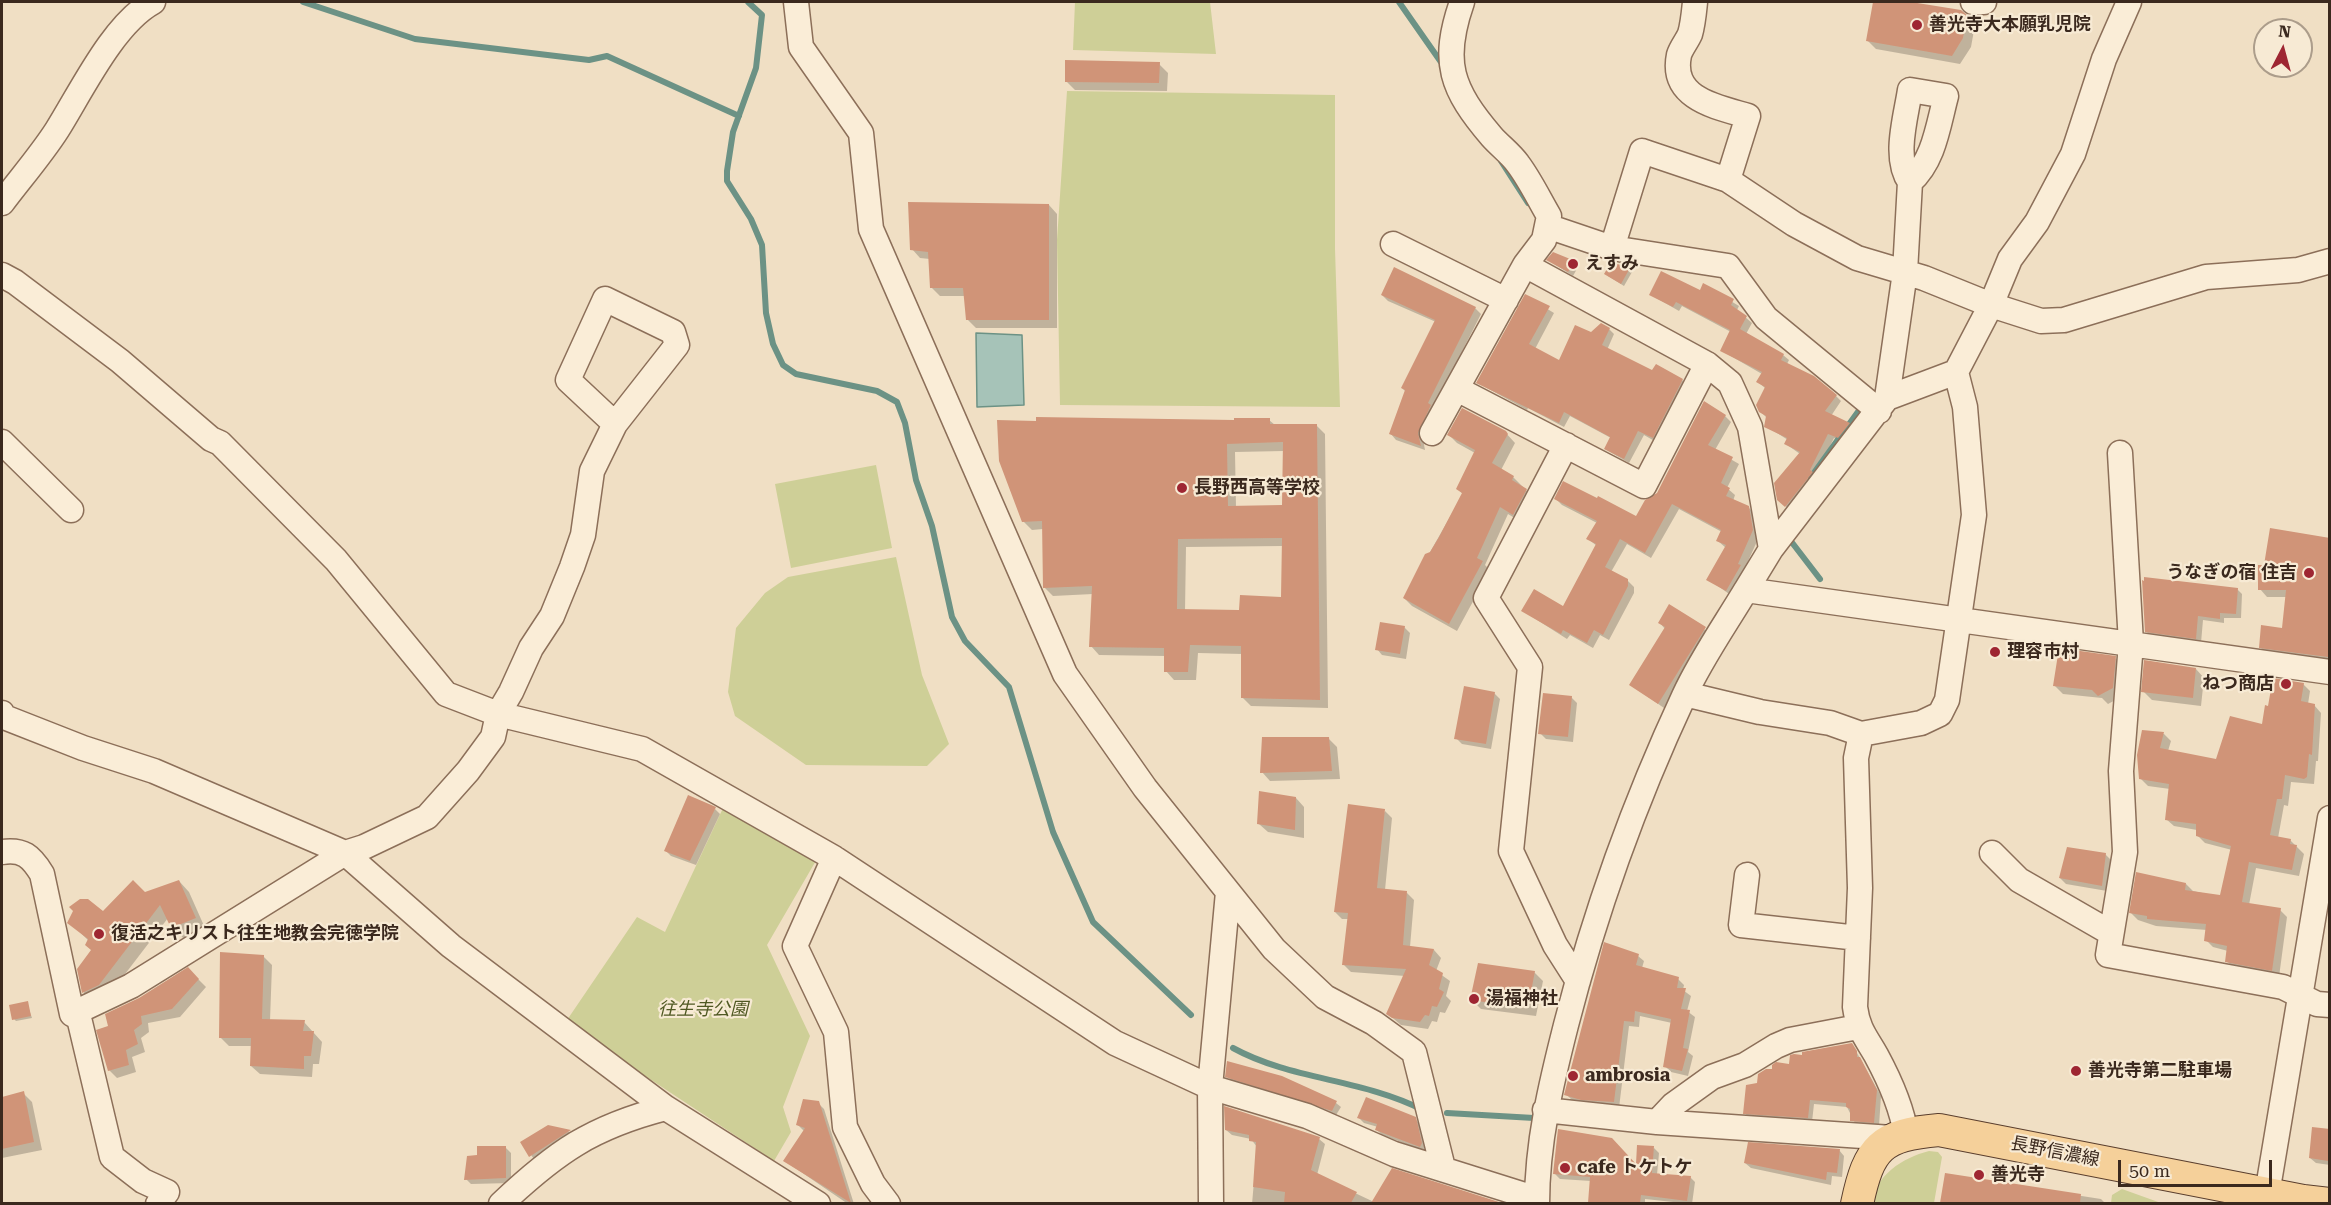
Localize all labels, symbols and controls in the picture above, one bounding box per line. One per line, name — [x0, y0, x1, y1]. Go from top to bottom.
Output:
place label: 善光寺大本願乳児院 — [1929, 14, 2091, 36]
marker: 善光寺大本願乳児院 — [1910, 18, 1924, 32]
north arrow — [2253, 18, 2313, 78]
text: N — [2278, 21, 2292, 42]
place label: えすみ — [1585, 253, 1639, 275]
marker: えすみ — [1566, 257, 1580, 271]
place label: 長野西高等学校 — [1194, 477, 1320, 499]
marker: 長野西高等学校 — [1175, 481, 1189, 495]
place label: うなぎの宿 住吉 — [2166, 562, 2297, 584]
marker: うなぎの宿 住吉 — [2302, 566, 2316, 580]
place label: 理容市村 — [2007, 641, 2079, 663]
marker: 理容市村 — [1988, 645, 2002, 659]
place label: ねつ商店 — [2202, 673, 2274, 695]
marker: ねつ商店 — [2279, 677, 2293, 691]
place label: 復活之キリスト往生地教会完徳学院 — [111, 923, 399, 945]
marker: 復活之キリスト往生地教会完徳学院 — [92, 927, 106, 941]
place label: 湯福神社 — [1486, 988, 1558, 1010]
marker: 湯福神社 — [1467, 992, 1481, 1006]
park label: 往生寺公園 — [658, 999, 748, 1021]
place label: 善光寺第二駐車場 — [2088, 1060, 2232, 1082]
marker: 善光寺第二駐車場 — [2069, 1064, 2083, 1078]
place label: ambrosia — [1585, 1065, 1670, 1087]
marker: ambrosia — [1566, 1069, 1580, 1083]
street label: 長野信濃線 — [2009, 1133, 2101, 1171]
scale bar — [2121, 1148, 2276, 1186]
place label: cafe トケトケ — [1577, 1157, 1692, 1179]
text: 50 m — [2129, 1160, 2170, 1181]
marker: cafe トケトケ — [1558, 1161, 1572, 1175]
place label: 善光寺 — [1991, 1164, 2045, 1186]
marker: 善光寺 — [1972, 1168, 1986, 1182]

